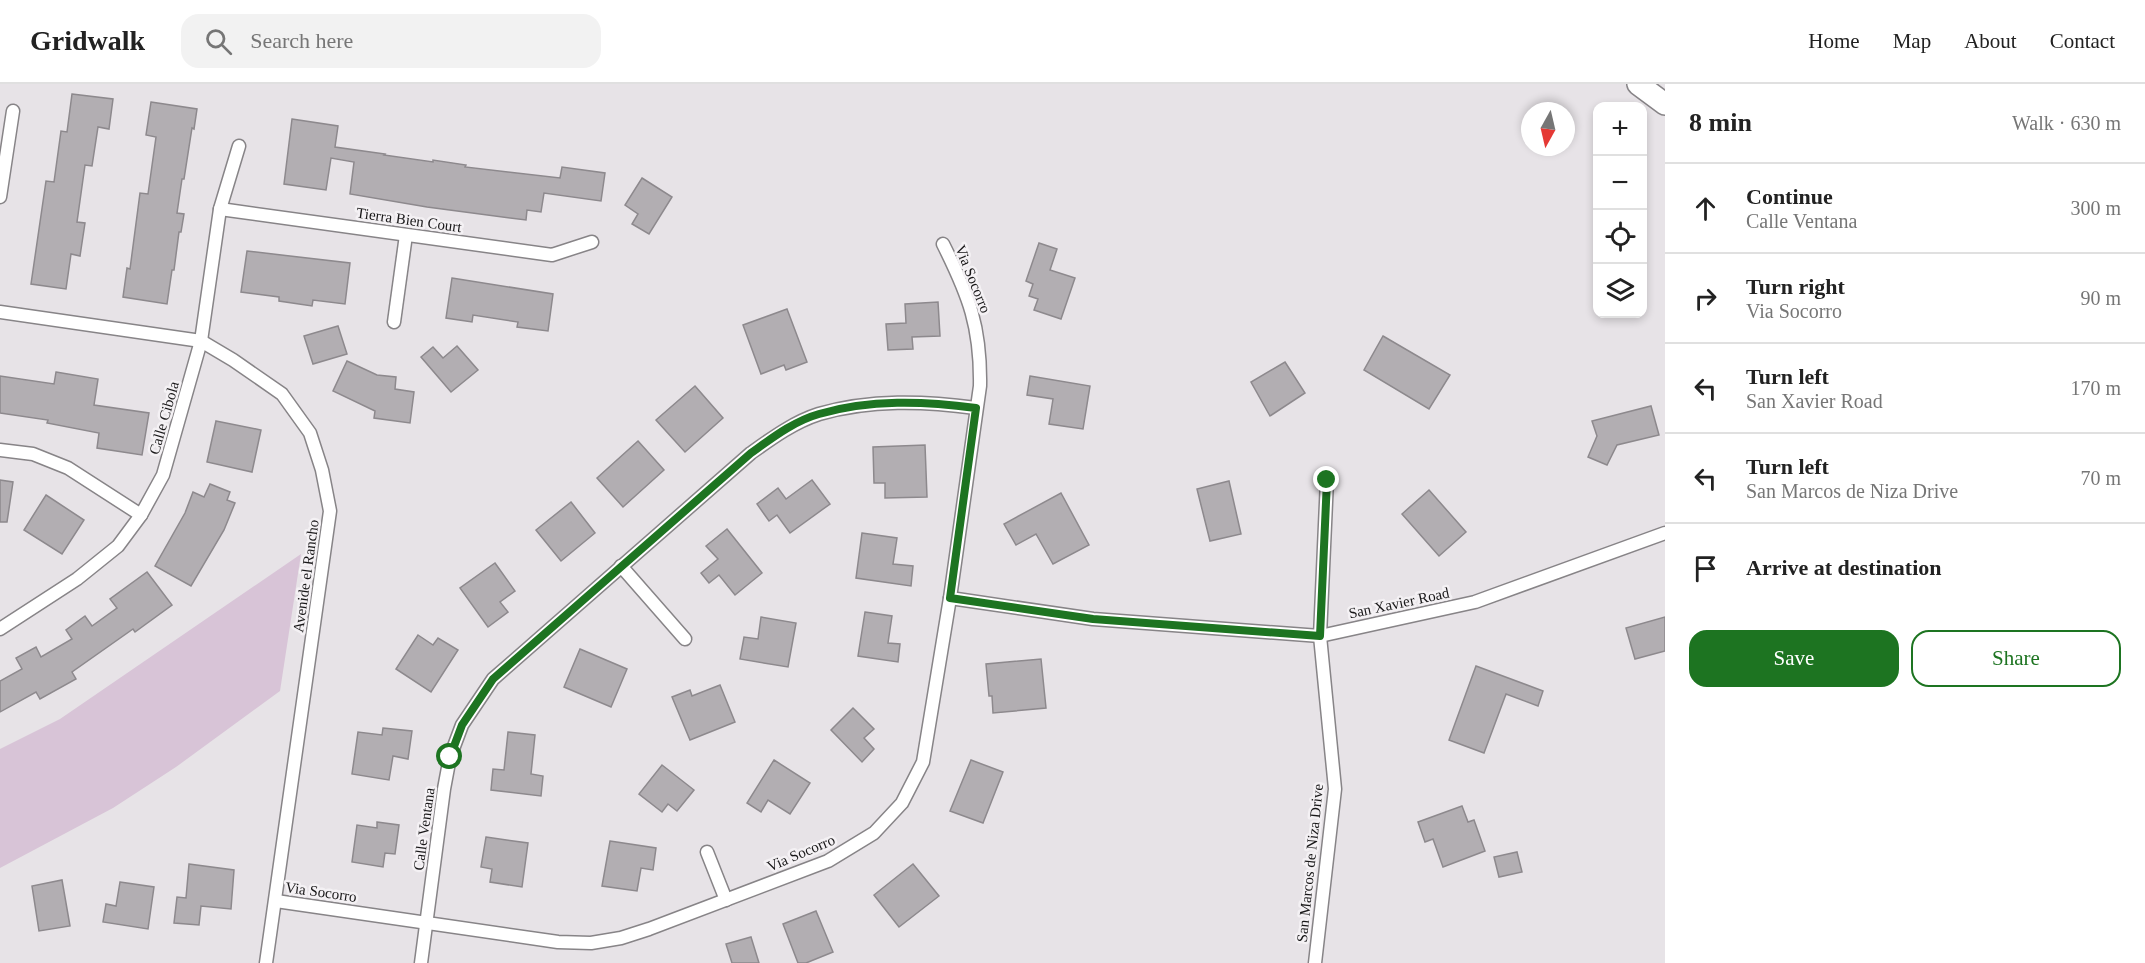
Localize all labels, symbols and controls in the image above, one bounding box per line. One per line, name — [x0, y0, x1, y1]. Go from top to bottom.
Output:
search box — [181, 14, 601, 68]
text: Gridwalk — [30, 25, 145, 56]
icon: search — [202, 25, 235, 58]
text: Search here — [250, 28, 353, 53]
text: Home — [1808, 29, 1860, 53]
text: Map — [1893, 29, 1931, 53]
text: About — [1964, 29, 2017, 53]
text: Contact — [2050, 29, 2115, 53]
north arrow — [1521, 102, 1575, 156]
map controls — [1593, 102, 1647, 318]
button: + — [1593, 102, 1647, 156]
text: 8 min — [1689, 108, 1752, 137]
text: Walk · 630 m — [2012, 112, 2121, 134]
button: − — [1593, 156, 1647, 210]
text: Continue — [1746, 184, 1833, 209]
icon: ahead — [1689, 192, 1722, 225]
text: 300 m — [2070, 197, 2121, 219]
street label: Tierra Bien Court — [355, 205, 463, 235]
button: locate — [1593, 210, 1647, 264]
text: Calle Ventana — [1746, 210, 1857, 232]
street label: Via Socorro — [952, 243, 994, 315]
button: layers — [1593, 264, 1647, 318]
text: Turn right — [1746, 274, 1845, 299]
icon: right — [1689, 282, 1722, 315]
text: 90 m — [2080, 287, 2121, 309]
text: Via Socorro — [1746, 300, 1842, 322]
text: Turn left — [1746, 364, 1829, 389]
icon: left — [1689, 372, 1722, 405]
text: 170 m — [2070, 377, 2121, 399]
street label: Calle Cibola — [146, 379, 182, 456]
text: San Xavier Road — [1746, 390, 1883, 412]
text: Turn left — [1746, 454, 1829, 479]
icon: left — [1689, 462, 1722, 495]
route end — [1313, 466, 1339, 492]
text: 70 m — [2080, 467, 2121, 489]
text: San Marcos de Niza Drive — [1746, 480, 1958, 502]
street label: Avenide el Rancho — [290, 519, 322, 633]
icon: arrive — [1689, 552, 1722, 585]
text: Arrive at destination — [1746, 555, 1942, 580]
street label: San Xavier Road — [1347, 584, 1451, 621]
button: Save — [1689, 630, 1899, 687]
button: Share — [1911, 630, 2121, 687]
route start — [436, 743, 462, 769]
street label: San Marcos de Niza Drive — [1294, 783, 1326, 943]
street label: Calle Ventana — [410, 786, 438, 871]
street label: Via Socorro — [765, 832, 837, 874]
street label: Via Socorro — [284, 879, 358, 905]

